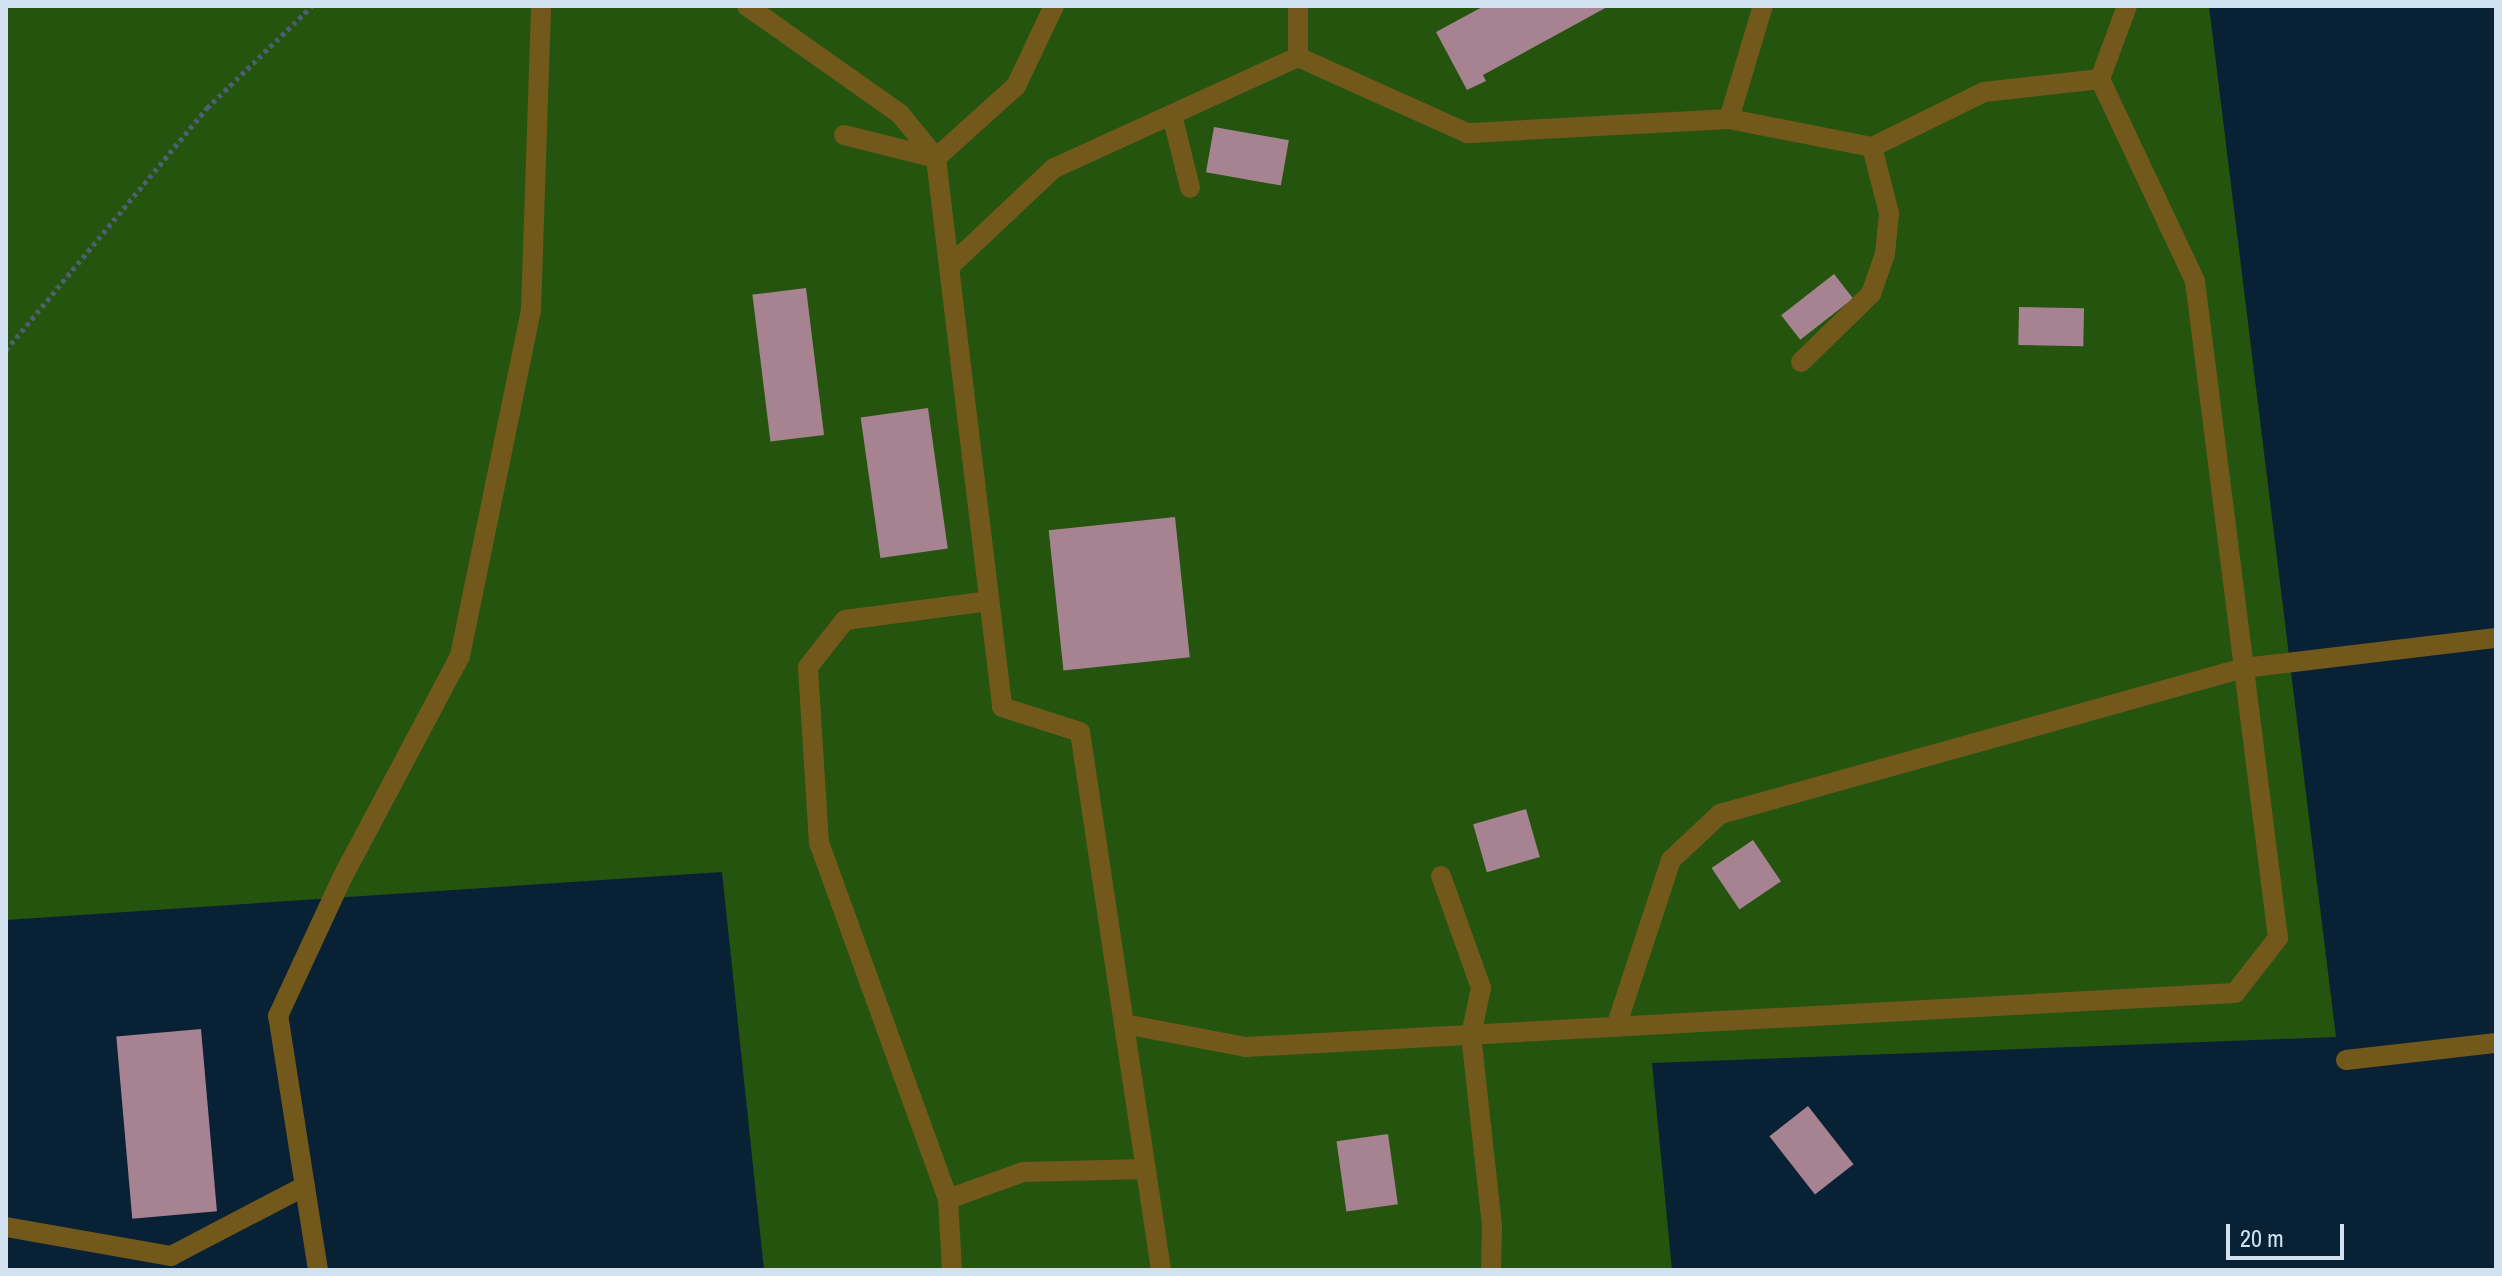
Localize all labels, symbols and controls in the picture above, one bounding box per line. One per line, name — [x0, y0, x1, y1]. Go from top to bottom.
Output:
scale bar — [2230, 1208, 2348, 1258]
text: 20 m — [2240, 1222, 2284, 1254]

